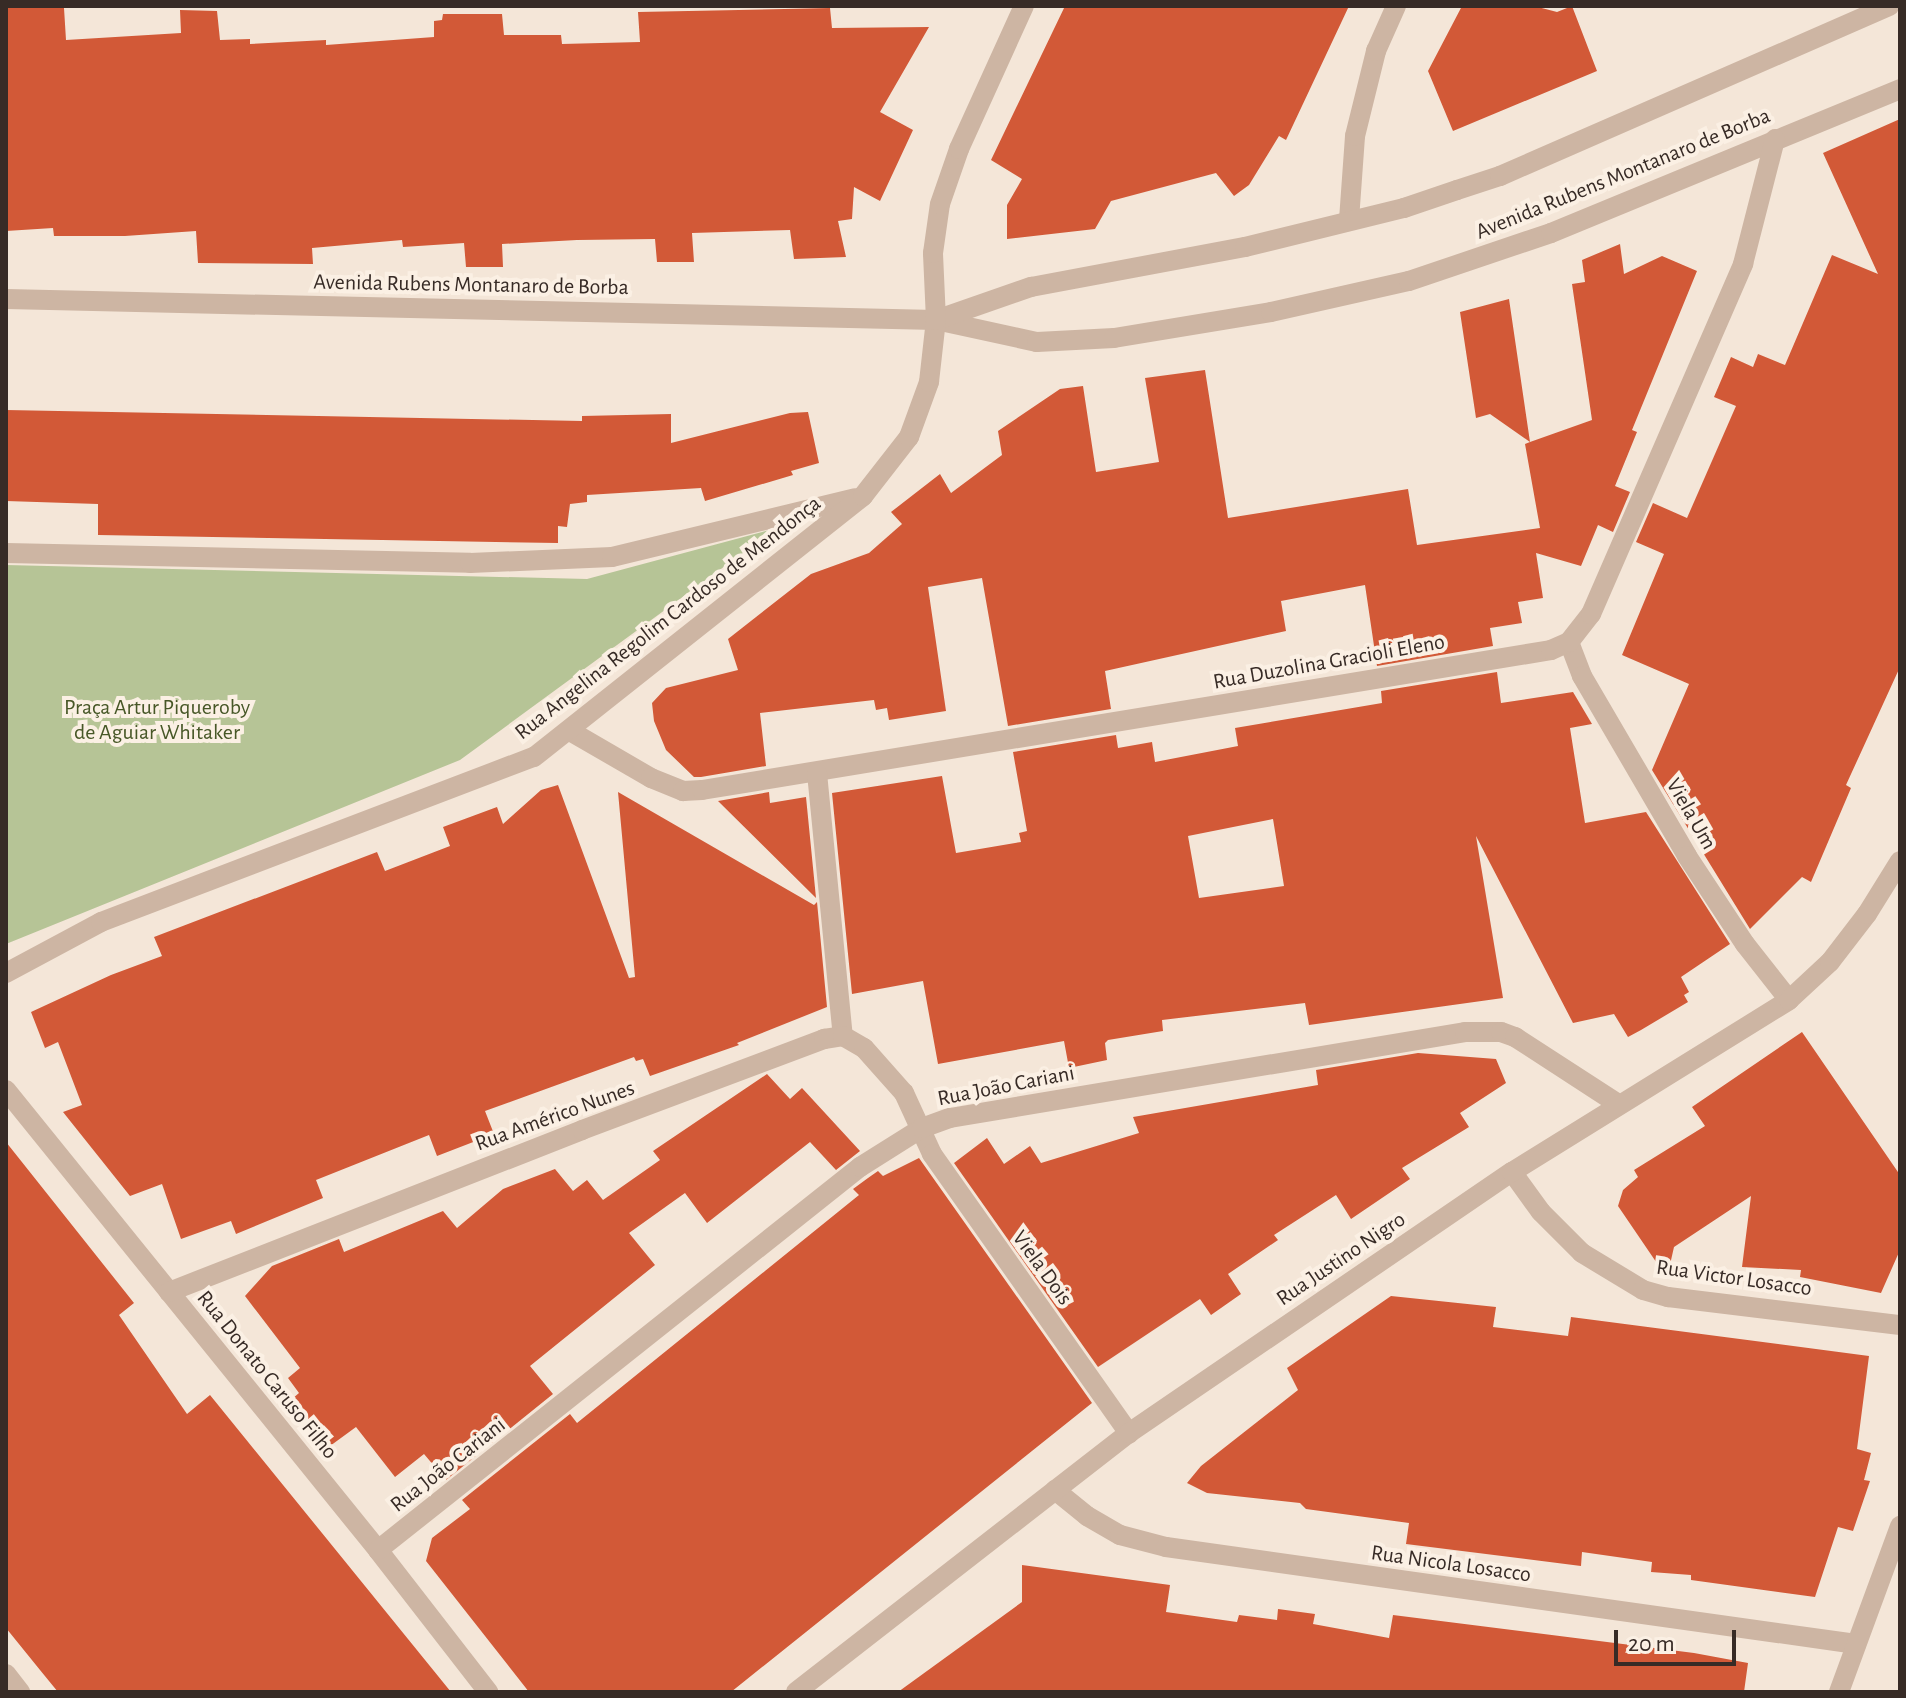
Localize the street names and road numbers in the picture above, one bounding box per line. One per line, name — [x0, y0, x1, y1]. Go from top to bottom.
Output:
street label: Avenida Rubens Montanaro de Borba — [1472, 103, 1774, 245]
street label: Avenida Rubens Montanaro de Borba — [313, 269, 629, 301]
street label: Rua Angelina Regolim Cardoso de Mendonça — [510, 490, 826, 746]
street label: Rua Duzolina Gracioli Eleno — [1211, 629, 1447, 695]
street label: Viela Um — [1660, 774, 1722, 854]
street label: Rua João Cariani — [935, 1060, 1077, 1112]
street label: Rua Américo Nunes — [472, 1075, 638, 1157]
street label: Rua Justino Nigro — [1272, 1206, 1410, 1312]
street label: Viela Dois — [1006, 1226, 1078, 1310]
street label: Rua Victor Losacco — [1655, 1254, 1813, 1302]
street label: Rua Donato Caruso Filho — [191, 1285, 343, 1465]
street label: Rua João Cariani — [385, 1412, 511, 1518]
street label: Rua Nicola Losacco — [1369, 1540, 1533, 1588]

